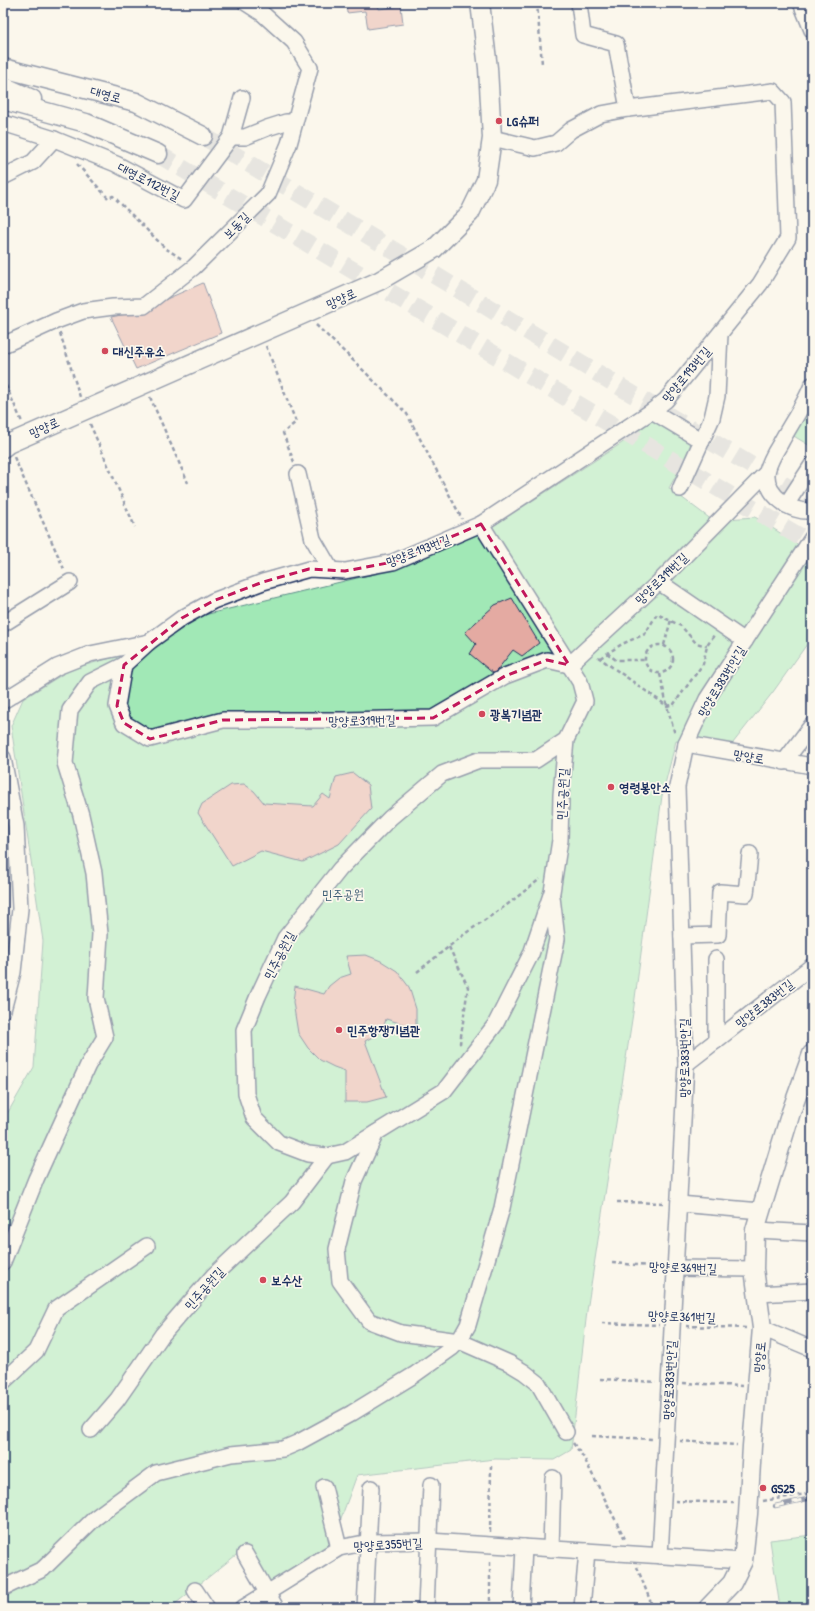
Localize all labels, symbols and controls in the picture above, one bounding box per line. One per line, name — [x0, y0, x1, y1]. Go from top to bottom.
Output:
street label: 대영로 — [89, 81, 123, 107]
place label: LG슈퍼 — [507, 112, 539, 130]
marker: LG슈퍼 — [494, 116, 504, 126]
street label: 대영로112번길 — [115, 158, 183, 204]
street label: 보동길 — [219, 208, 253, 242]
street label: 망양로 — [323, 283, 359, 313]
place label: 대신주유소 — [112, 342, 166, 360]
street label: 망양로193번길 — [657, 342, 715, 406]
marker: 대신주유소 — [100, 346, 110, 356]
street label: 망양로 — [26, 412, 62, 442]
street label: 망양로193번길 — [383, 529, 453, 571]
street label: 망양로319번길 — [630, 548, 692, 608]
street label: 망양로383번안길 — [693, 642, 749, 720]
place label: 광복기념관 — [490, 705, 543, 723]
marker: 광복기념관 — [477, 709, 487, 719]
street label: 망양로319번길 — [328, 710, 396, 730]
street label: 망양로 — [732, 744, 766, 768]
street label: 민주공원길 — [552, 767, 572, 821]
place label: 영령봉안소 — [619, 778, 672, 796]
marker: 영령봉안소 — [606, 782, 616, 792]
park label: 민주공원 — [322, 885, 364, 903]
street label: 민주공원길 — [259, 928, 299, 982]
street label: 망양로383번길 — [731, 974, 797, 1032]
street label: 망양로383번안길 — [675, 1018, 693, 1098]
place label: 민주항쟁기념관 — [347, 1021, 421, 1039]
marker: 민주항쟁기념관 — [334, 1025, 344, 1035]
street label: 망양로369번길 — [649, 1257, 717, 1277]
street label: 민주공원길 — [180, 1263, 228, 1313]
place label: 보수산 — [271, 1271, 303, 1289]
marker: 보수산 — [258, 1275, 268, 1285]
street label: 망양로361번길 — [648, 1306, 716, 1326]
street label: 망양로383번안길 — [658, 1340, 680, 1420]
street label: 망양로 — [749, 1341, 769, 1373]
place label: GS25 — [771, 1479, 795, 1497]
marker: GS25 — [758, 1483, 768, 1493]
street label: 망양로355번길 — [353, 1533, 423, 1555]

